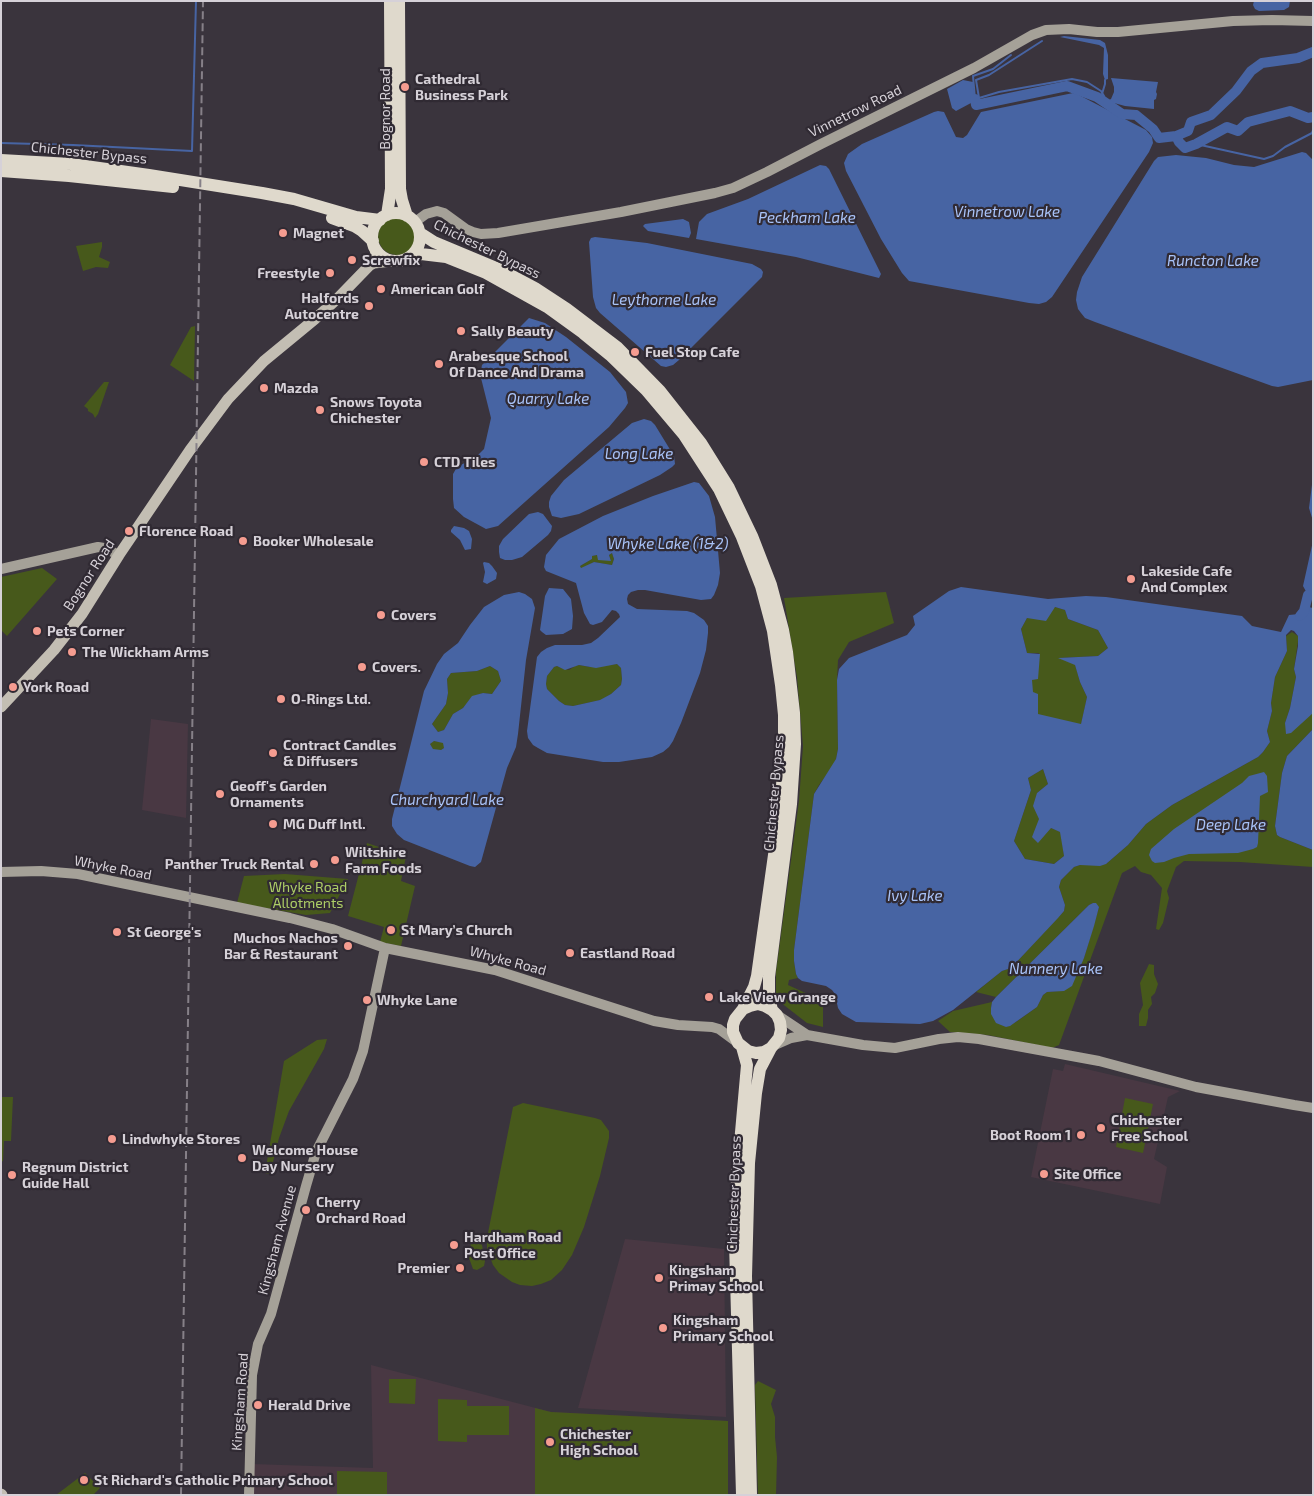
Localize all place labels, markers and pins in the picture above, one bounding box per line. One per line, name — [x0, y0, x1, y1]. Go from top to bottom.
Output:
place label: Cathedral Business Park — [415, 71, 508, 104]
marker: Cathedral Business Park — [399, 81, 411, 93]
place label: Magnet — [293, 225, 344, 241]
marker: Magnet — [277, 227, 289, 239]
place label: Screwfix — [362, 252, 420, 268]
marker: Screwfix — [346, 254, 358, 266]
place label: Freestyle — [257, 265, 320, 281]
marker: Freestyle — [324, 267, 336, 279]
place label: American Golf — [391, 281, 484, 297]
marker: American Golf — [375, 283, 387, 295]
place label: Halfords Autocentre — [285, 290, 359, 322]
marker: Halfords Autocentre — [363, 300, 375, 312]
place label: Sally Beauty — [471, 323, 554, 339]
marker: Sally Beauty — [455, 325, 467, 337]
place label: Fuel Stop Cafe — [645, 344, 740, 360]
marker: Fuel Stop Cafe — [629, 346, 641, 358]
place label: Arabesque School Of Dance And Drama — [449, 348, 584, 381]
marker: Arabesque School Of Dance And Drama — [433, 358, 445, 370]
place label: Mazda — [274, 380, 318, 396]
marker: Mazda — [258, 382, 270, 394]
place label: Snows Toyota Chichester — [330, 394, 422, 427]
marker: Snows Toyota Chichester — [314, 404, 326, 416]
place label: CTD Tiles — [434, 454, 495, 470]
marker: CTD Tiles — [418, 456, 430, 468]
place label: Florence Road — [139, 523, 233, 539]
marker: Florence Road — [123, 525, 135, 537]
place label: Booker Wholesale — [253, 533, 374, 549]
marker: Booker Wholesale — [237, 535, 249, 547]
place label: Lakeside Cafe And Complex — [1141, 563, 1232, 596]
marker: Lakeside Cafe And Complex — [1125, 573, 1137, 585]
place label: Covers — [391, 607, 436, 623]
marker: Covers — [375, 609, 387, 621]
place label: Pets Corner — [47, 623, 124, 639]
marker: Pets Corner — [31, 625, 43, 637]
place label: The Wickham Arms — [82, 644, 209, 660]
marker: The Wickham Arms — [66, 646, 78, 658]
place label: Covers. — [372, 659, 421, 675]
marker: Covers. — [356, 661, 368, 673]
place label: York Road — [23, 679, 89, 695]
marker: York Road — [7, 681, 19, 693]
place label: O-Rings Ltd. — [291, 691, 371, 707]
marker: O-Rings Ltd. — [275, 693, 287, 705]
place label: Contract Candles & Diffusers — [283, 737, 396, 770]
marker: Contract Candles & Diffusers — [267, 747, 279, 759]
place label: Geoff's Garden Ornaments — [230, 778, 327, 810]
marker: Geoff's Garden Ornaments — [214, 788, 226, 800]
place label: MG Duff Intl. — [283, 816, 366, 832]
marker: MG Duff Intl. — [267, 818, 279, 830]
place label: Wiltshire Farm Foods — [345, 844, 422, 876]
marker: Wiltshire Farm Foods — [329, 854, 341, 866]
place label: Panther Truck Rental — [165, 856, 304, 872]
marker: Panther Truck Rental — [308, 858, 320, 870]
place label: St Mary’s Church — [401, 922, 512, 938]
place label: St George's — [127, 924, 201, 940]
marker: St Mary’s Church — [385, 924, 397, 936]
marker: St George's — [111, 926, 123, 938]
place label: Muchos Nachos Bar & Restaurant — [224, 930, 338, 962]
marker: Muchos Nachos Bar & Restaurant — [342, 940, 354, 952]
place label: Eastland Road — [580, 945, 675, 961]
marker: Eastland Road — [564, 947, 576, 959]
place label: Lake View Grange — [719, 989, 836, 1005]
marker: Lake View Grange — [703, 991, 715, 1003]
place label: Whyke Lane — [377, 992, 457, 1008]
marker: Whyke Lane — [361, 994, 373, 1006]
place label: Chichester Free School — [1111, 1112, 1188, 1144]
marker: Chichester Free School — [1095, 1122, 1107, 1134]
place label: Boot Room 1 — [990, 1127, 1071, 1143]
marker: Boot Room 1 — [1075, 1129, 1087, 1141]
place label: Lindwhyke Stores — [122, 1131, 240, 1147]
marker: Lindwhyke Stores — [106, 1133, 118, 1145]
place label: Welcome House Day Nursery — [252, 1142, 358, 1174]
marker: Welcome House Day Nursery — [236, 1152, 248, 1164]
place label: Regnum District Guide Hall — [22, 1159, 128, 1192]
place label: Site Office — [1054, 1166, 1122, 1182]
marker: Site Office — [1038, 1168, 1050, 1180]
marker: Regnum District Guide Hall — [6, 1169, 18, 1181]
place label: Cherry Orchard Road — [316, 1194, 406, 1226]
marker: Cherry Orchard Road — [300, 1204, 312, 1216]
place label: Hardham Road Post Office — [464, 1229, 561, 1262]
marker: Hardham Road Post Office — [448, 1239, 460, 1251]
place label: Premier — [398, 1260, 450, 1276]
marker: Premier — [454, 1262, 466, 1274]
place label: Kingsham Primay School — [669, 1262, 764, 1294]
marker: Kingsham Primay School — [653, 1272, 665, 1284]
place label: Kingsham Primary School — [673, 1312, 774, 1344]
marker: Kingsham Primary School — [657, 1322, 669, 1334]
place label: Herald Drive — [268, 1397, 351, 1413]
marker: Herald Drive — [252, 1399, 264, 1411]
place label: Chichester High School — [560, 1426, 638, 1458]
marker: Chichester High School — [544, 1436, 556, 1448]
place label: St Richard's Catholic Primary School — [94, 1472, 333, 1488]
marker: St Richard's Catholic Primary School — [78, 1474, 90, 1486]

